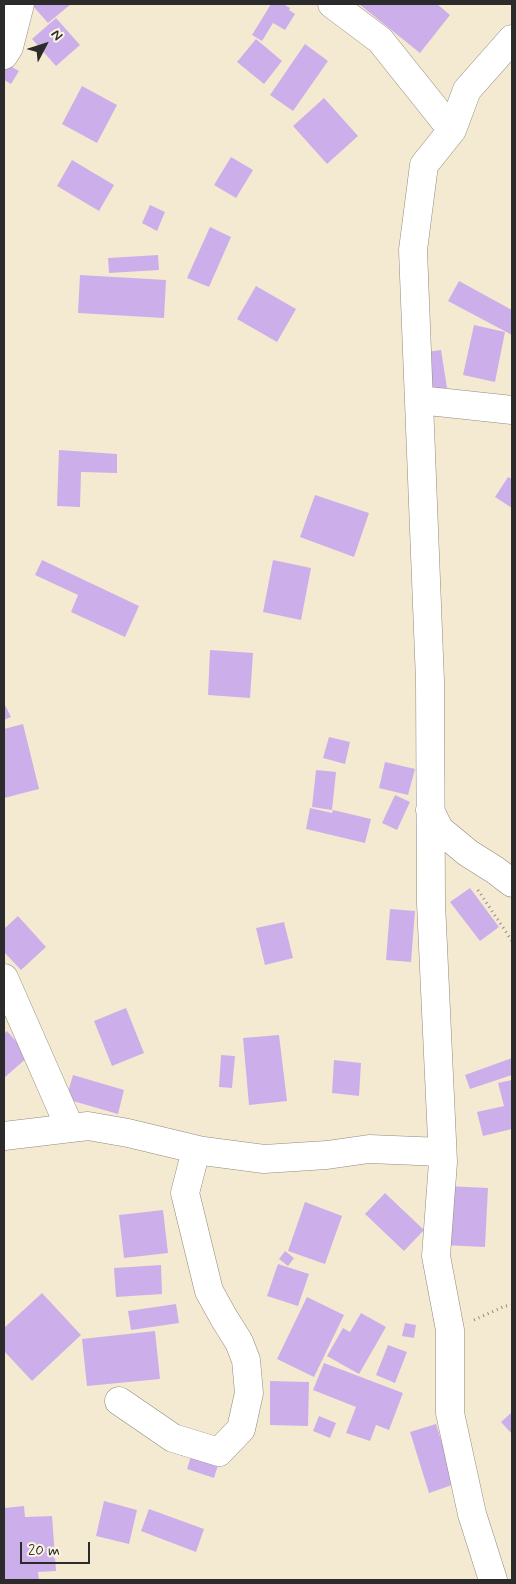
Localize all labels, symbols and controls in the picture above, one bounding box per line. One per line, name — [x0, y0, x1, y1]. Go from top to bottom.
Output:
north arrow — [20, 20, 70, 70]
text: N — [47, 26, 66, 45]
scale bar — [22, 1532, 92, 1564]
text: 20 m — [28, 1541, 60, 1561]

